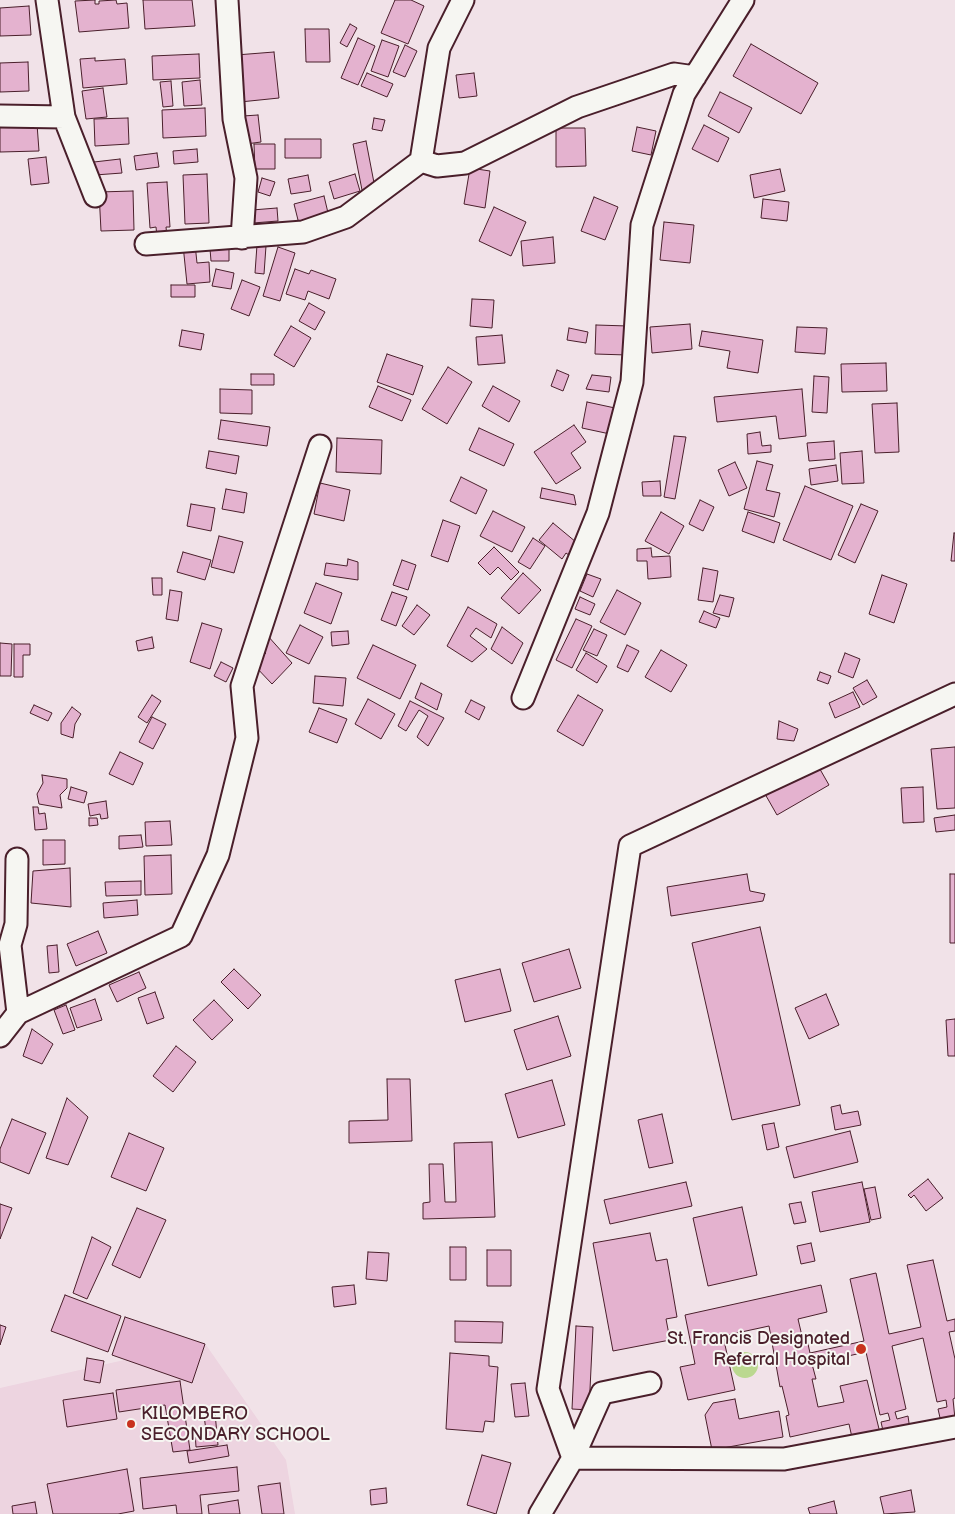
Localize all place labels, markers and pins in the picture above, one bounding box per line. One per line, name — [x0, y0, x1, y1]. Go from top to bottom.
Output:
place label: St. Francis Designated Referral Hospital — [667, 1328, 850, 1370]
marker: St. Francis Designated Referral Hospital — [854, 1342, 868, 1356]
place label: KILOMBERO SECONDARY SCHOOL — [141, 1403, 330, 1446]
marker: KILOMBERO SECONDARY SCHOOL — [125, 1418, 137, 1430]

